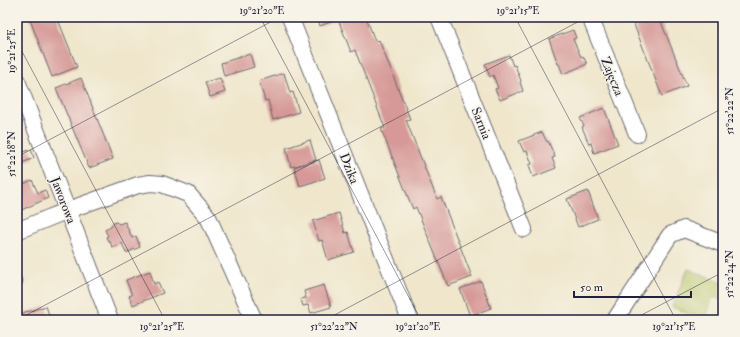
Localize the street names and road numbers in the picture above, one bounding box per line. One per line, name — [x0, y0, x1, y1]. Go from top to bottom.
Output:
street label: Zajęcza — [597, 55, 627, 99]
street label: Sarnia — [467, 105, 495, 142]
street label: Dzika — [336, 151, 363, 187]
street label: Jaworowa — [47, 174, 79, 227]

